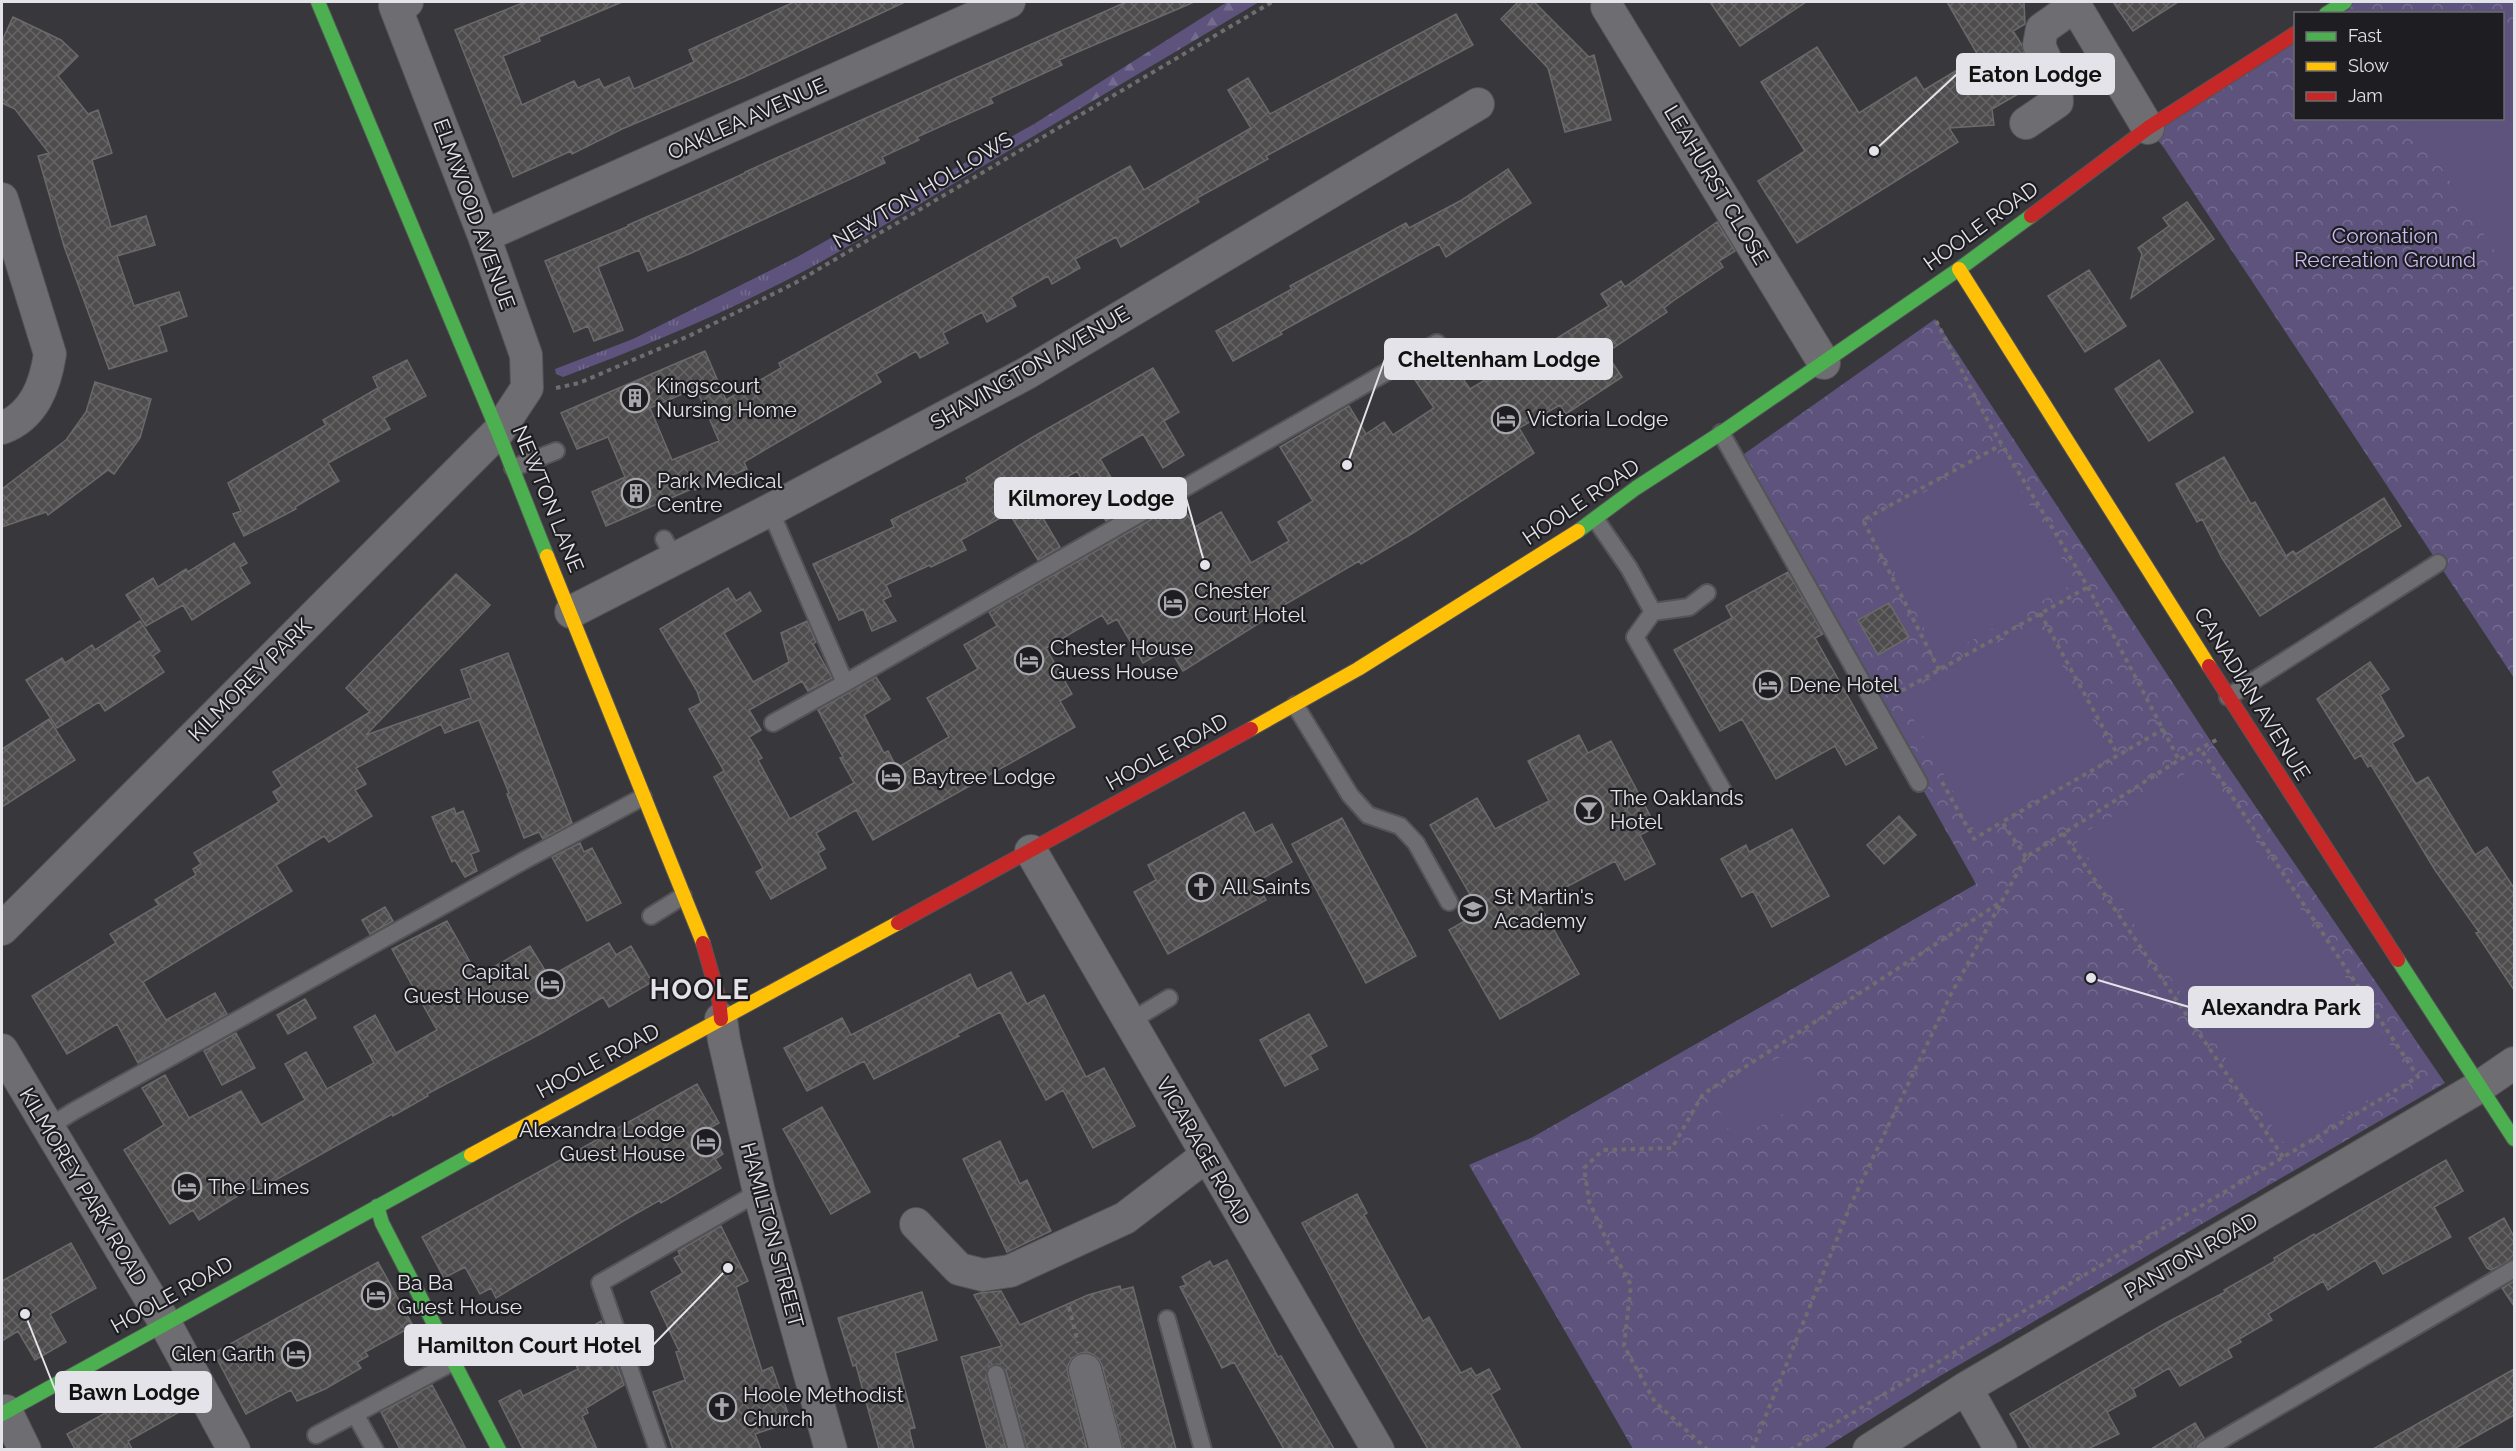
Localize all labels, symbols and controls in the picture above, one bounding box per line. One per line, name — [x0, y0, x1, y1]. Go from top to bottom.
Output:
legend — [2294, 12, 2504, 120]
text: Fast — [2348, 25, 2382, 46]
callout: Eaton Lodge — [1957, 54, 2114, 94]
text: Slow — [2348, 55, 2389, 76]
text: Eaton Lodge — [1968, 61, 2102, 87]
street label: OAKLEA AVENUE — [664, 72, 830, 165]
text: Jam — [2348, 85, 2383, 106]
street label: LEAHURST CLOSE — [1659, 100, 1774, 269]
street label: ELMWOOD AVENUE — [428, 115, 521, 313]
street label: NEWTON HOLLOWS — [828, 126, 1017, 253]
street label: HOOLE ROAD — [1919, 176, 2043, 276]
park label: Coronation Recreation Ground — [2294, 223, 2476, 272]
street label: SHAVINGTON AVENUE — [926, 300, 1134, 435]
callout: Cheltenham Lodge — [1385, 339, 1612, 379]
text: Cheltenham Lodge — [1398, 346, 1600, 372]
place label: Kingscourt Nursing Home — [656, 373, 797, 422]
building icon: Kingscourt Nursing Home — [619, 382, 651, 414]
hotel icon: Victoria Lodge — [1490, 403, 1522, 435]
place label: Victoria Lodge — [1527, 406, 1668, 431]
street label: NEWTON LANE — [508, 422, 589, 576]
street label: HOOLE ROAD — [1518, 453, 1644, 550]
place label: Park Medical Centre — [657, 468, 782, 517]
building icon: Park Medical Centre — [620, 477, 652, 509]
callout: Kilmorey Lodge — [995, 478, 1186, 518]
text: Kilmorey Lodge — [1008, 485, 1174, 511]
place label: Chester Court Hotel — [1194, 578, 1306, 627]
hotel icon: Chester Court Hotel — [1157, 587, 1189, 619]
street label: CANADIAN AVENUE — [2189, 603, 2316, 785]
street label: KILMOREY PARK — [183, 613, 317, 746]
place label: Chester House Guess House — [1050, 635, 1193, 684]
hotel icon: Chester House Guess House — [1013, 644, 1045, 676]
hotel icon: Dene Hotel — [1752, 669, 1784, 701]
place label: Dene Hotel — [1789, 672, 1899, 697]
street label: HOOLE ROAD — [1101, 708, 1232, 795]
hotel icon: Baytree Lodge — [875, 761, 907, 793]
place label: Baytree Lodge — [912, 764, 1055, 789]
place label: The Oaklands Hotel — [1610, 785, 1744, 834]
bar icon: The Oaklands Hotel — [1573, 794, 1605, 826]
church icon: All Saints — [1185, 871, 1217, 903]
place label: All Saints — [1222, 874, 1310, 899]
place label: St Martin's Academy — [1494, 884, 1594, 933]
school or university icon: St Martin's Academy — [1457, 893, 1489, 925]
place label: Capital Guest House — [404, 959, 529, 1008]
hotel icon: Capital Guest House — [534, 968, 566, 1000]
district label: HOOLE — [650, 974, 750, 1005]
callout: Alexandra Park — [2189, 987, 2373, 1027]
text: Alexandra Park — [2201, 994, 2361, 1020]
street label: HOOLE ROAD — [532, 1018, 663, 1103]
street label: VICARAGE ROAD — [1151, 1072, 1256, 1229]
street label: KILMOREY PARK ROAD — [14, 1083, 152, 1290]
place label: Alexandra Lodge Guest House — [519, 1117, 685, 1166]
hotel icon: Alexandra Lodge Guest House — [690, 1126, 722, 1158]
street label: HAMILTON STREET — [736, 1140, 809, 1330]
hotel icon: The Limes — [171, 1171, 203, 1203]
place label: The Limes — [208, 1174, 309, 1199]
street label: PANTON ROAD — [2119, 1207, 2262, 1304]
street label: HOOLE ROAD — [106, 1251, 237, 1338]
place label: Ba Ba Guest House — [397, 1270, 522, 1319]
hotel icon: Ba Ba Guest House — [360, 1279, 392, 1311]
callout: Hamilton Court Hotel — [405, 1325, 653, 1365]
text: Hamilton Court Hotel — [417, 1332, 642, 1358]
hotel icon: Glen Garth — [280, 1338, 312, 1370]
place label: Glen Garth — [171, 1341, 275, 1366]
callout: Bawn Lodge — [56, 1372, 211, 1412]
text: Bawn Lodge — [68, 1379, 200, 1405]
place label: Hoole Methodist Church — [743, 1382, 904, 1431]
church icon: Hoole Methodist Church — [706, 1391, 738, 1423]

